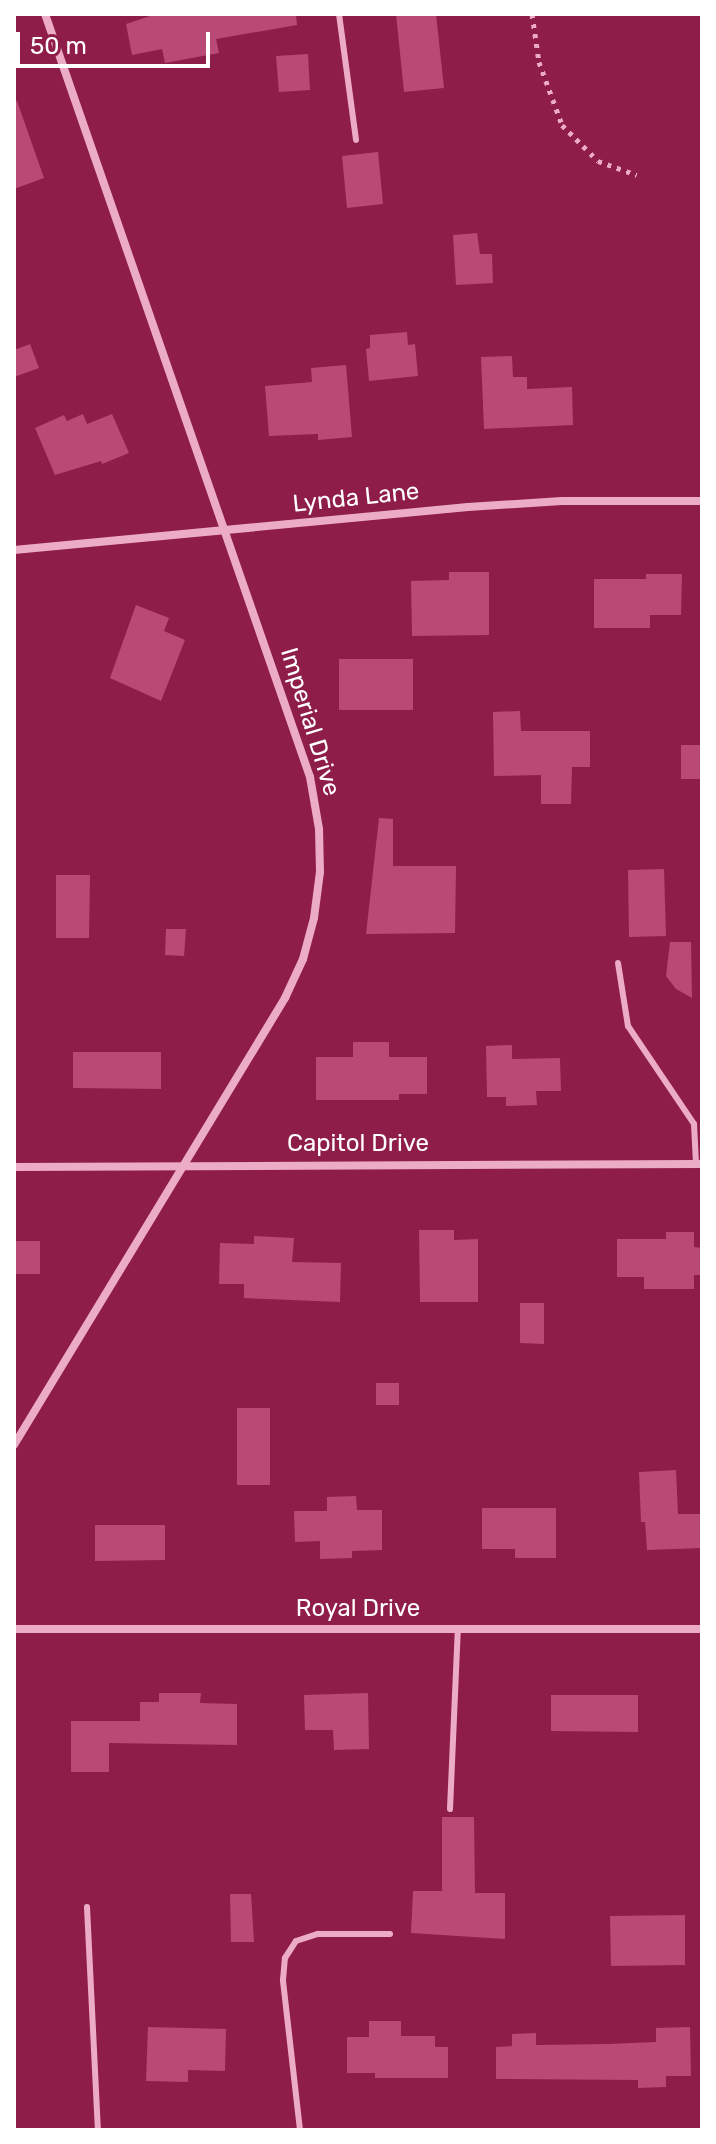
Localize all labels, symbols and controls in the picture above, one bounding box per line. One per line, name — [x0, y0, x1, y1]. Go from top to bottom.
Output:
scale bar — [20, 16, 214, 66]
text: 50 m — [30, 32, 87, 60]
street label: Lynda Lane — [291, 477, 421, 519]
street label: Imperial Drive — [274, 645, 346, 799]
street label: Capitol Drive — [287, 1130, 429, 1158]
street label: Royal Drive — [296, 1595, 420, 1623]

